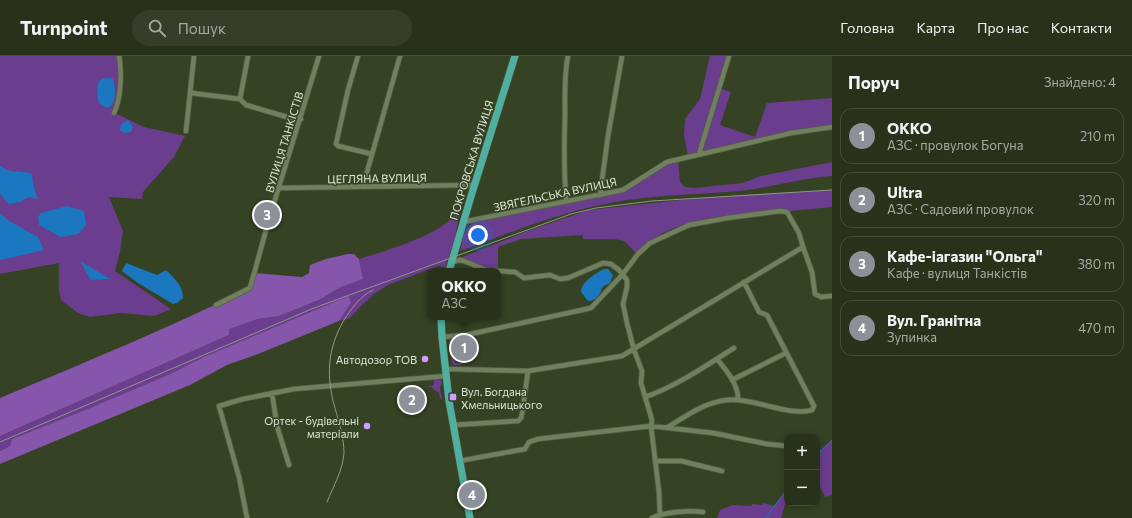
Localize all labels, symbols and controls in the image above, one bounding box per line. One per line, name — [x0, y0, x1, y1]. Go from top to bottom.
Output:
search box — [132, 10, 412, 46]
text: Turnpoint — [20, 16, 108, 39]
icon: search — [146, 17, 168, 39]
text: Пошук — [178, 19, 226, 37]
text: Головна — [840, 19, 894, 36]
text: Карта — [916, 19, 955, 36]
text: Про нас — [977, 19, 1029, 36]
text: Контакти — [1051, 19, 1112, 36]
text: Поруч — [848, 72, 899, 93]
text: Знайдено: 4 — [1044, 74, 1116, 90]
street label: ВУЛИЦЯ ТАНКІСТІВ — [262, 90, 306, 194]
street label: ПОКРОВСЬКА ВУЛИЦЯ — [447, 98, 495, 222]
text: ОККО — [887, 119, 932, 137]
text: 1 — [859, 128, 865, 144]
text: 210 m — [1080, 128, 1115, 144]
text: АЗС · провулок Богуна — [887, 137, 1024, 153]
street label: ЦЕГЛЯНА ВУЛИЦЯ — [327, 171, 427, 185]
street label: ЗВЯГЕЛЬСЬКА ВУЛИЦЯ — [492, 175, 618, 213]
text: Ultra — [887, 183, 922, 201]
text: 2 — [858, 192, 866, 208]
text: 320 m — [1078, 192, 1115, 208]
pin: 3 — [254, 200, 280, 230]
text: АЗС · Садовий провулок — [887, 201, 1034, 217]
your location — [468, 225, 488, 245]
text: Кафе-іагазин "Ольга" — [887, 247, 1042, 265]
text: 3 — [858, 256, 866, 272]
text: 380 m — [1077, 256, 1115, 272]
text: Кафе · вулиця Танкістів — [887, 265, 1027, 281]
popup — [427, 268, 501, 320]
text: ОККО — [442, 277, 486, 295]
text: АЗС — [442, 295, 467, 311]
text: Вул. Гранітна — [887, 311, 981, 329]
text: 4 — [858, 320, 866, 336]
text: 470 m — [1078, 320, 1115, 336]
text: Зупинка — [887, 329, 937, 345]
pin: 1 — [451, 333, 477, 363]
place label: Автодозор ТОВ — [336, 353, 417, 366]
marker: Автодозор ТОВ — [420, 354, 430, 364]
pin: 2 — [399, 385, 425, 415]
place label: Вул. Богдана Хмельницького — [461, 385, 543, 411]
marker: Вул. Богдана Хмельницького — [448, 392, 458, 402]
place label: Ортек - будівельні матеріали — [264, 414, 359, 440]
marker: Ортек - будівельні матеріали — [362, 421, 372, 431]
map controls — [784, 434, 820, 506]
button: + — [784, 434, 820, 470]
button: − — [784, 470, 820, 506]
pin: 4 — [459, 480, 485, 510]

